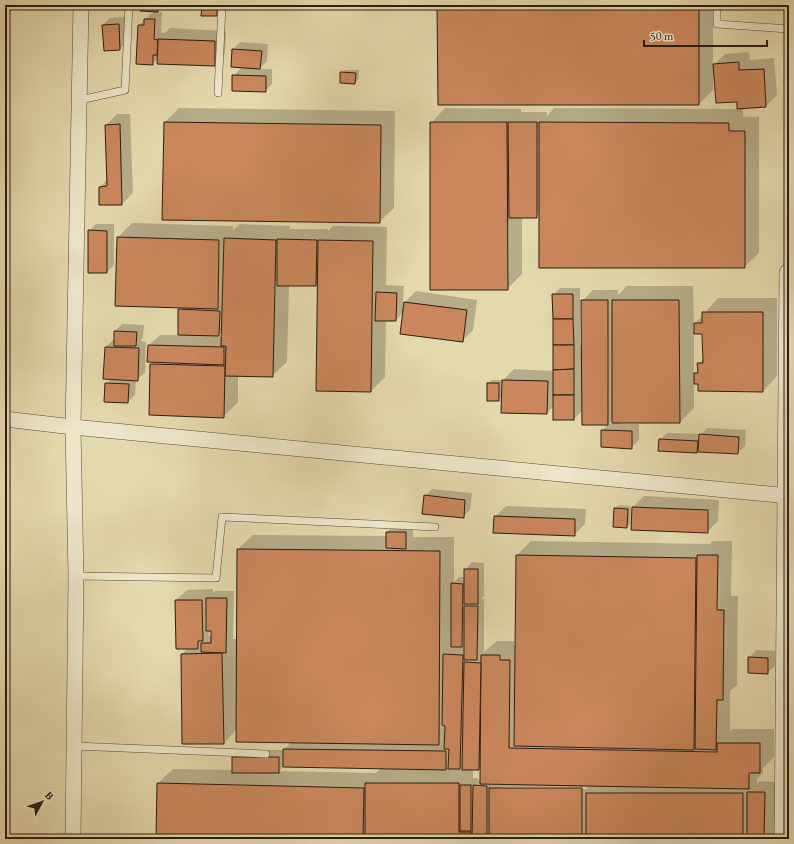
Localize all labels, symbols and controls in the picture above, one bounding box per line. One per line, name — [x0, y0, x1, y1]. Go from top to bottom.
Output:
scale bar — [644, 22, 767, 48]
text: 50 m — [650, 28, 674, 44]
north arrow — [22, 782, 62, 822]
text: B — [42, 788, 57, 803]

